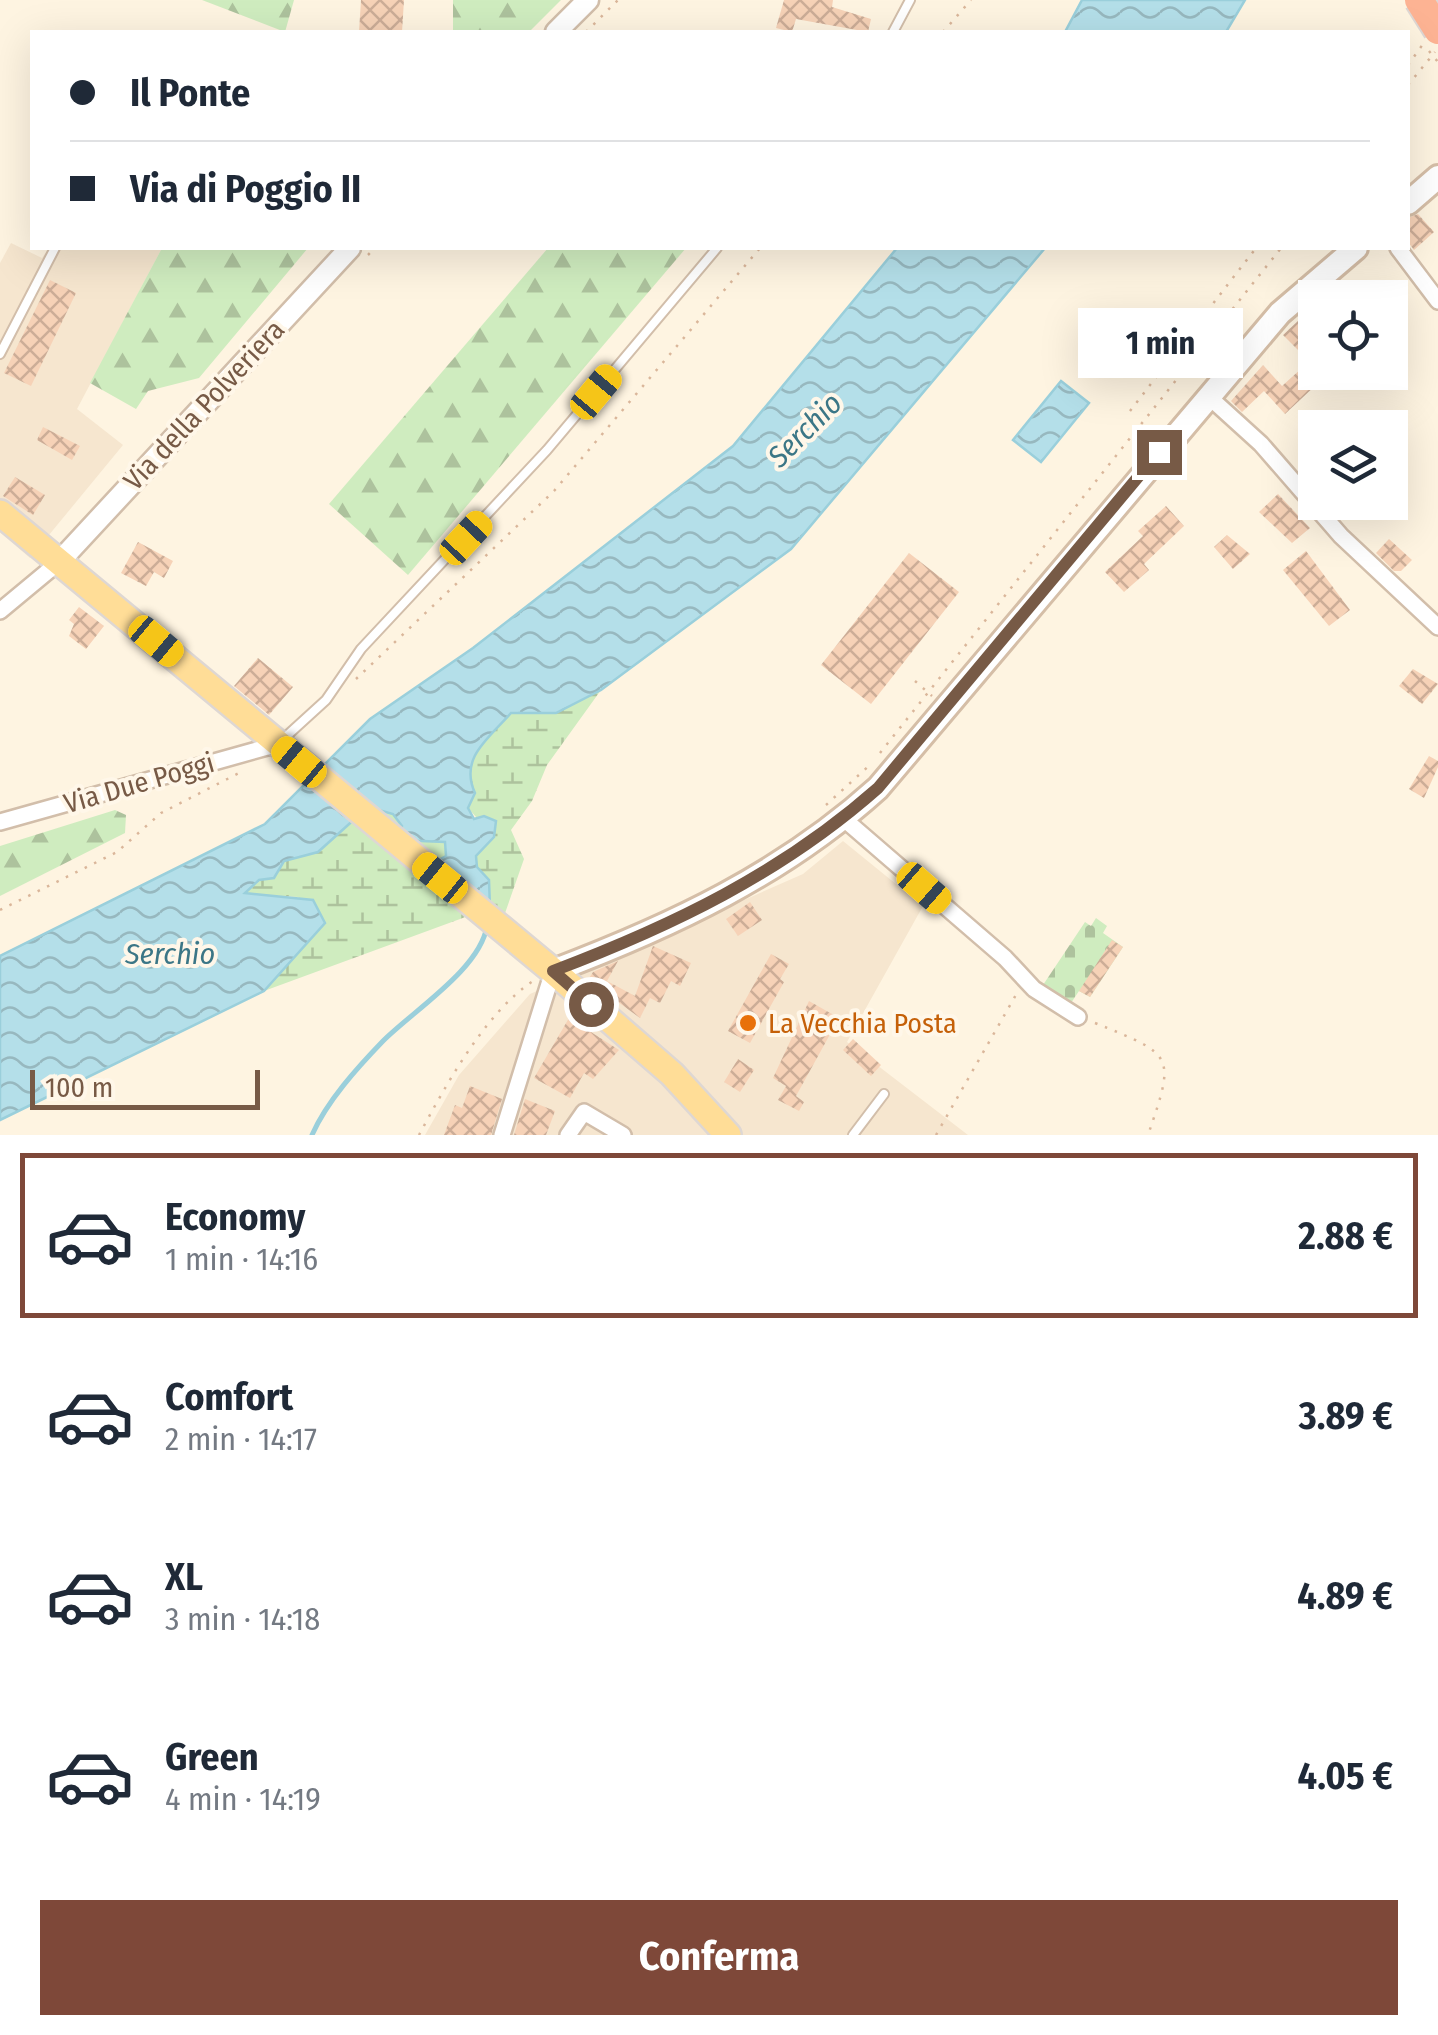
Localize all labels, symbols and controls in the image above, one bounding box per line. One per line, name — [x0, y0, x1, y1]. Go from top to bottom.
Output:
text: Il Ponte — [130, 70, 250, 116]
text: Via di Poggio II — [130, 166, 361, 212]
map controls — [1298, 280, 1408, 520]
button: locate — [1298, 280, 1408, 390]
callout: 1 min — [1076, 307, 1242, 377]
street label: Via della Polveriera — [117, 313, 291, 497]
text: 1 min — [1126, 324, 1195, 362]
car — [565, 359, 627, 425]
water label: Serchio — [760, 385, 850, 475]
button: layers — [1298, 410, 1408, 520]
route end — [1137, 430, 1182, 475]
car — [435, 506, 497, 570]
car — [123, 610, 189, 672]
car — [266, 731, 332, 793]
street label: Via Due Poggi — [60, 746, 218, 820]
car — [407, 847, 473, 909]
car — [892, 857, 956, 919]
water label: Serchio — [124, 936, 215, 972]
route start — [569, 982, 614, 1027]
place label: La Vecchia Posta — [768, 1007, 957, 1040]
marker: La Vecchia Posta — [737, 1012, 759, 1034]
scale bar — [30, 1065, 260, 1110]
text: 100 m — [45, 1071, 113, 1104]
icon: car — [45, 1191, 135, 1281]
text: Economy — [165, 1194, 305, 1240]
text: 2.88 € — [1298, 1213, 1393, 1259]
text: 1 min · 14:16 — [165, 1240, 318, 1278]
icon: car — [45, 1371, 135, 1461]
text: Comfort — [165, 1374, 293, 1420]
text: 3.89 € — [1299, 1393, 1393, 1439]
text: 2 min · 14:17 — [165, 1420, 317, 1458]
icon: car — [45, 1551, 135, 1641]
text: XL — [165, 1554, 203, 1600]
text: 4.89 € — [1297, 1573, 1393, 1619]
text: 3 min · 14:18 — [165, 1600, 320, 1638]
icon: car — [45, 1731, 135, 1821]
text: Green — [165, 1734, 259, 1780]
text: 4.05 € — [1298, 1753, 1393, 1799]
text: 4 min · 14:19 — [165, 1780, 321, 1818]
button: Conferma — [40, 1900, 1398, 2015]

